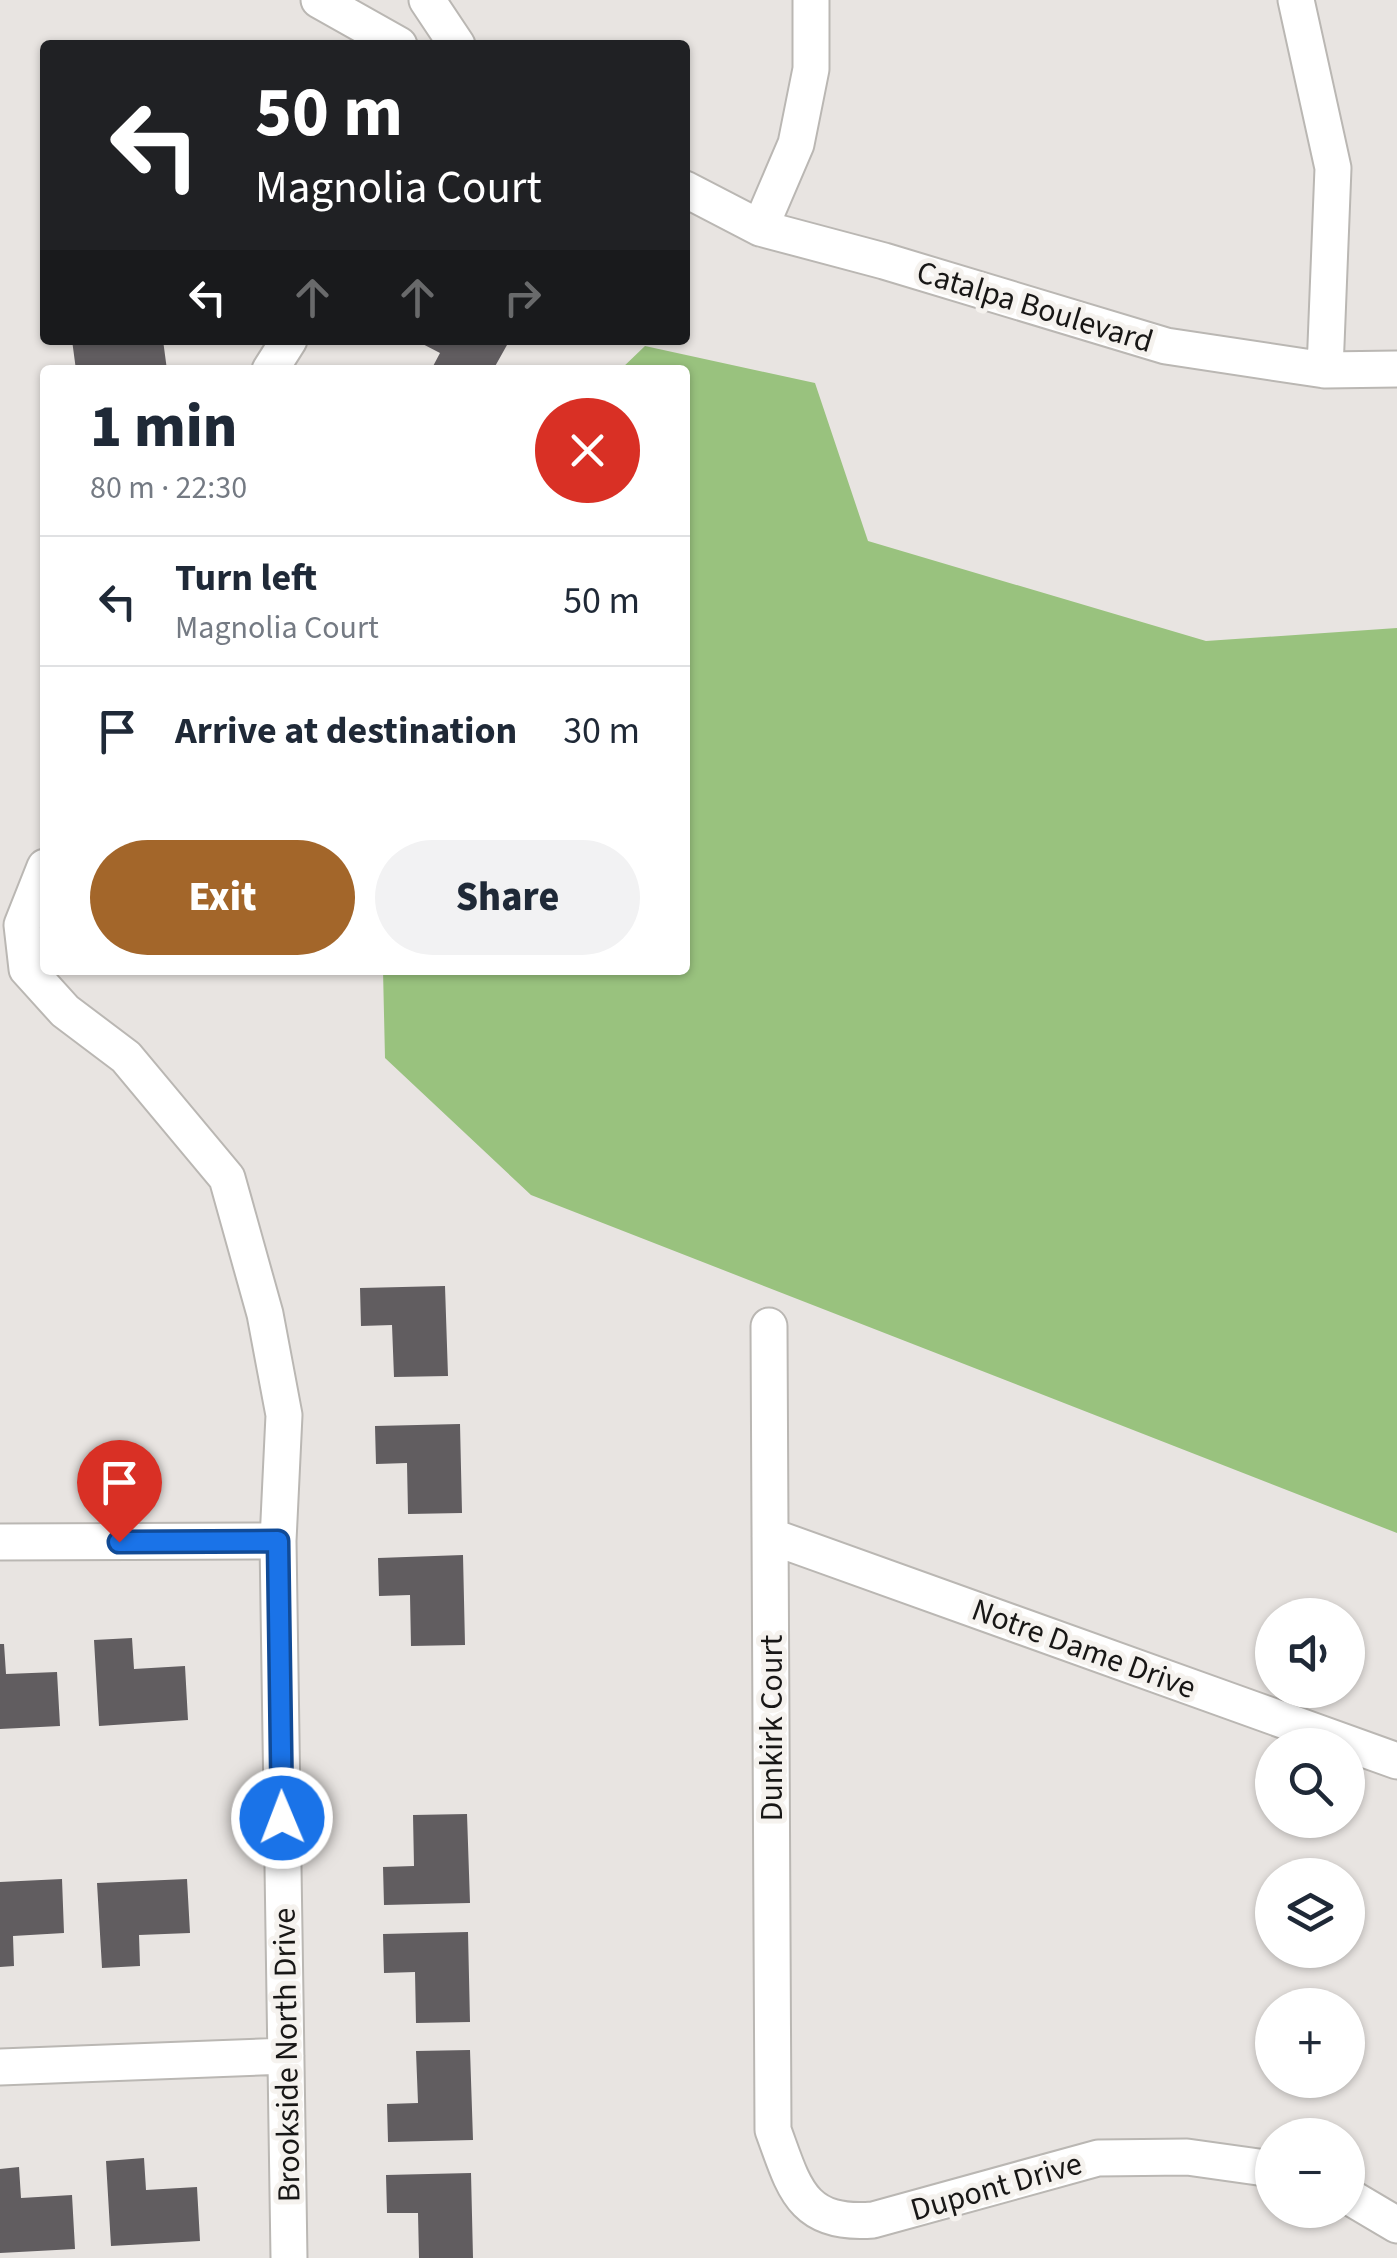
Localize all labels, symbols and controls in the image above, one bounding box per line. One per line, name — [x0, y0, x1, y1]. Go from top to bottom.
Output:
text: 50 m — [255, 63, 403, 163]
icon: left — [90, 80, 220, 210]
text: Magnolia Court — [255, 156, 542, 220]
street label: Catalpa Boulevard — [911, 249, 1159, 365]
icon: left — [180, 270, 235, 325]
icon: ahead — [285, 270, 340, 325]
icon: ahead — [390, 270, 445, 325]
icon: right — [495, 270, 550, 325]
text: 1 min — [90, 385, 237, 470]
button: close — [535, 398, 640, 503]
text: 80 m · 22:30 — [90, 465, 247, 511]
text: Turn left — [175, 551, 317, 605]
icon: left — [90, 574, 145, 629]
text: 50 m — [563, 574, 640, 628]
text: Magnolia Court — [175, 605, 379, 651]
icon: arrive — [90, 704, 145, 759]
text: Arrive at destination — [175, 704, 517, 758]
text: 30 m — [563, 704, 640, 758]
button: Exit — [90, 840, 355, 955]
button: Share — [375, 840, 640, 955]
pin — [77, 1440, 162, 1543]
icon: arrive — [92, 1455, 147, 1510]
street label: Notre Dame Drive — [965, 1587, 1202, 1711]
map controls — [1255, 1598, 1365, 2228]
button: sound — [1255, 1598, 1365, 1708]
street label: Dunkirk Court — [749, 1635, 795, 1821]
button: search — [1255, 1728, 1365, 1838]
position arrow — [230, 1766, 334, 1870]
button: layers — [1255, 1858, 1365, 1968]
street label: Brookside North Drive — [261, 1907, 313, 2203]
button: + — [1255, 1988, 1365, 2098]
button: − — [1255, 2118, 1365, 2228]
street label: Dupont Drive — [905, 2141, 1087, 2233]

